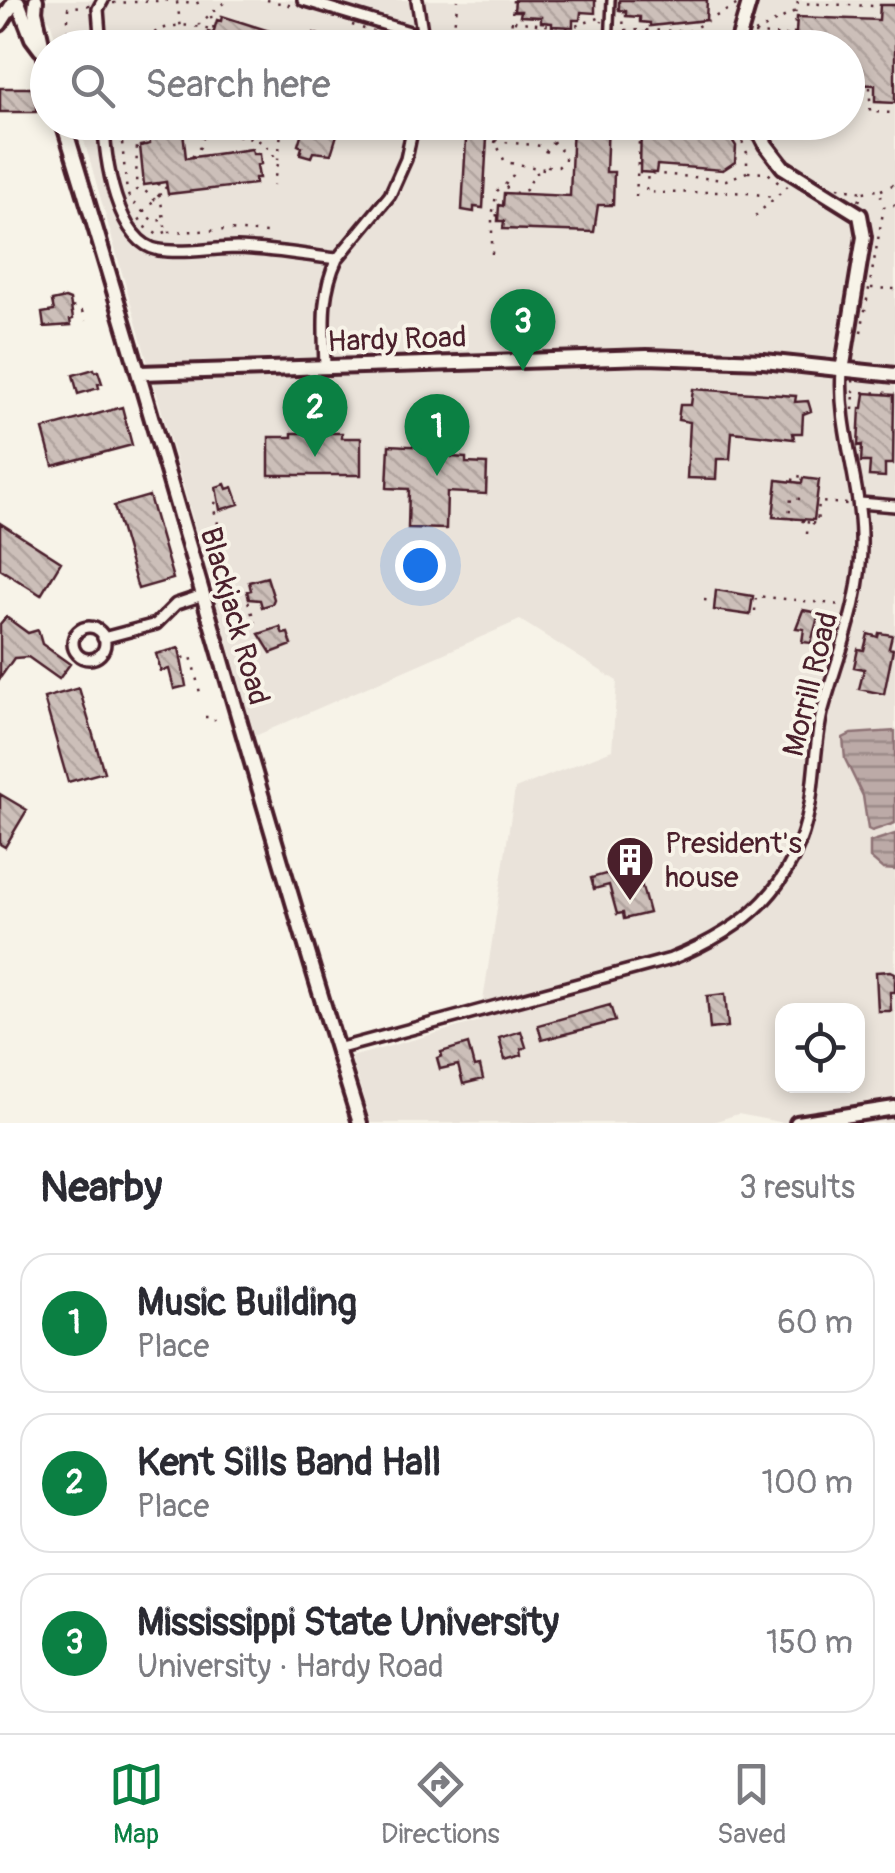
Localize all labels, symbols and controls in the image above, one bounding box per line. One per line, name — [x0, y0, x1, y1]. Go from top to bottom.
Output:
search box — [30, 30, 865, 140]
icon: search — [65, 58, 120, 113]
text: Search here — [145, 61, 331, 109]
pin: 3 — [490, 288, 556, 371]
street label: Hardy Road — [327, 319, 467, 360]
pin: 2 — [282, 374, 348, 457]
pin: 1 — [404, 394, 470, 476]
street label: Blackjack Road — [192, 523, 278, 709]
your location — [395, 540, 446, 591]
street label: Morrill Road — [775, 608, 846, 760]
place label: President's house — [665, 825, 802, 896]
building icon: President's house — [604, 834, 656, 902]
map controls — [775, 1003, 865, 1093]
button: locate — [775, 1003, 865, 1093]
text: Nearby — [40, 1162, 162, 1214]
text: 3 results — [739, 1168, 855, 1208]
text: Music Building — [137, 1279, 357, 1327]
text: 1 — [68, 1303, 81, 1343]
text: 60 m — [777, 1303, 853, 1343]
text: Place — [137, 1327, 209, 1367]
text: Kent Sills Band Hall — [137, 1439, 441, 1487]
text: 2 — [66, 1463, 83, 1503]
text: 100 m — [761, 1463, 853, 1503]
text: Place — [137, 1487, 209, 1527]
text: Mississippi State University — [137, 1599, 559, 1647]
text: 3 — [66, 1623, 83, 1663]
text: 150 m — [766, 1623, 853, 1663]
text: University · Hardy Road — [137, 1647, 444, 1687]
tab: Map — [109, 1757, 164, 1852]
tab: Directions — [381, 1757, 500, 1852]
tab: Saved — [717, 1757, 786, 1852]

